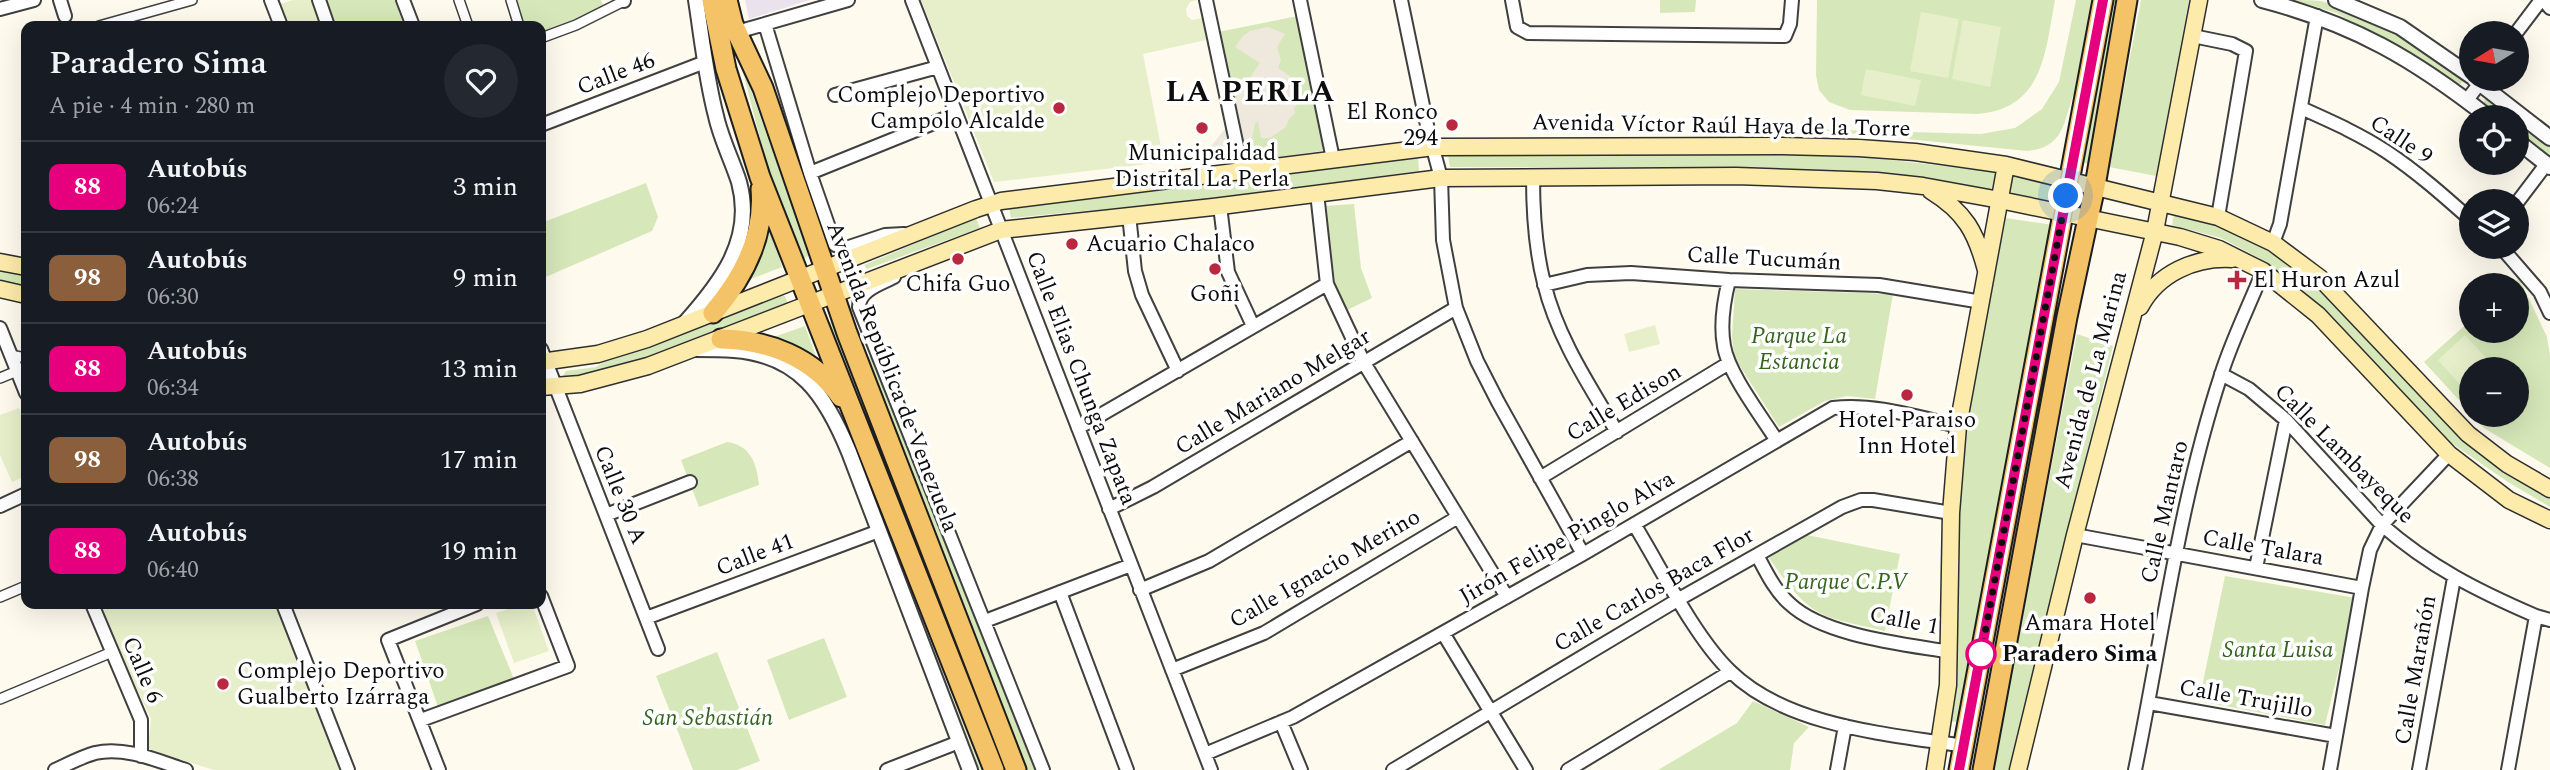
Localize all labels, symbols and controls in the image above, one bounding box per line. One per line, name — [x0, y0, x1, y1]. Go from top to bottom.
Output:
north arrow — [2459, 21, 2529, 91]
map controls — [2459, 21, 2529, 427]
text: Paradero Sima — [49, 38, 267, 88]
street label: Calle 46 — [572, 43, 660, 105]
button: heart — [444, 44, 518, 118]
district label: LA PERLA — [1165, 69, 1337, 115]
place label: Complejo Deportivo Campolo Alcalde — [837, 78, 1045, 139]
text: A pie · 4 min · 280 m — [49, 89, 255, 124]
place label: El Ronco 294 — [1346, 95, 1439, 156]
marker: Complejo Deportivo Campolo Alcalde — [1051, 100, 1067, 116]
street label: Avenida Víctor Raúl Haya de la Torre — [1531, 105, 1911, 147]
button: locate — [2459, 105, 2529, 175]
street label: Calle 9 — [2362, 106, 2440, 174]
marker: El Ronco 294 — [1444, 117, 1460, 133]
marker: Municipalidad Distrital La Perla — [1194, 120, 1210, 136]
place label: Municipalidad Distrital La Perla — [1114, 136, 1290, 197]
text: Autobús — [147, 149, 248, 189]
text: 3 min — [453, 167, 518, 207]
text: 88 — [74, 169, 101, 205]
your location — [2048, 178, 2083, 213]
text: 06:24 — [147, 189, 199, 224]
button: layers — [2459, 189, 2529, 259]
street label: Avenida República de Venezuela — [816, 217, 968, 537]
place label: Acuario Chalaco — [1086, 227, 1255, 262]
marker: Acuario Chalaco — [1064, 236, 1080, 252]
street label: Calle Tucumán — [1686, 237, 1842, 281]
text: Autobús — [147, 240, 248, 280]
street label: Calle Elias Chunga Zapata — [1016, 246, 1146, 510]
marker: Chifa Guo — [950, 251, 966, 267]
text: 9 min — [453, 258, 518, 298]
text: 98 — [74, 260, 101, 296]
marker: Goñi — [1207, 261, 1223, 277]
place label: El Huron Azul — [2253, 263, 2400, 298]
place label: Chifa Guo — [905, 267, 1011, 302]
street label: Avenida de La Marina — [2045, 267, 2137, 493]
marker: El Huron Azul — [2227, 270, 2247, 290]
button: + — [2459, 273, 2529, 343]
place label: Goñi — [1190, 277, 1240, 312]
text: 06:30 — [147, 280, 199, 315]
street label: Calle Mariano Melgar — [1168, 319, 1378, 465]
park label: Parque La Estancia — [1751, 319, 1847, 380]
text: Autobús — [147, 331, 248, 371]
text: 13 min — [440, 349, 518, 389]
text: 88 — [74, 351, 101, 387]
street label: Calle Edison — [1560, 355, 1688, 451]
button: − — [2459, 357, 2529, 427]
text: 06:34 — [147, 371, 199, 406]
street label: Calle Lambayeque — [2266, 376, 2422, 532]
marker: Hotel Paraiso Inn Hotel — [1899, 387, 1915, 403]
place label: Hotel Paraiso Inn Hotel — [1838, 403, 1976, 464]
text: Autobús — [147, 422, 248, 462]
street label: Calle Mantaro — [2132, 437, 2198, 587]
text: 17 min — [440, 440, 518, 480]
street label: Calle 30 A — [584, 440, 656, 550]
text: 98 — [74, 442, 101, 478]
text: 06:38 — [147, 462, 199, 497]
street label: Jirón Felipe Pinglo Alva — [1453, 462, 1681, 614]
street label: Calle Ignacio Merino — [1223, 500, 1427, 638]
text: Autobús — [147, 513, 248, 553]
street label: Calle Carlos Baca Flor — [1547, 518, 1761, 662]
street label: Calle Talara — [2200, 520, 2326, 576]
street label: Calle 41 — [711, 524, 799, 586]
text: 19 min — [440, 531, 518, 571]
text: 88 — [74, 533, 101, 569]
text: 06:40 — [147, 553, 199, 588]
park label: Parque C.P.V — [1784, 565, 1909, 600]
marker: Amara Hotel — [2082, 590, 2098, 606]
street label: Calle Marañón — [2386, 592, 2446, 748]
street label: Calle 1 — [1866, 597, 1942, 645]
place label: Amara Hotel — [2024, 606, 2156, 641]
street label: Calle 6 — [112, 631, 172, 709]
park label: Santa Luisa — [2223, 633, 2334, 668]
place label: Paradero Sima — [2002, 637, 2157, 672]
marker: Paradero Sima — [1966, 639, 1996, 669]
place label: Complejo Deportivo Gualberto Izárraga — [237, 654, 445, 715]
street label: Calle Trujillo — [2176, 670, 2316, 728]
marker: Complejo Deportivo Gualberto Izárraga — [215, 676, 231, 692]
park label: San Sebastián — [643, 701, 773, 736]

